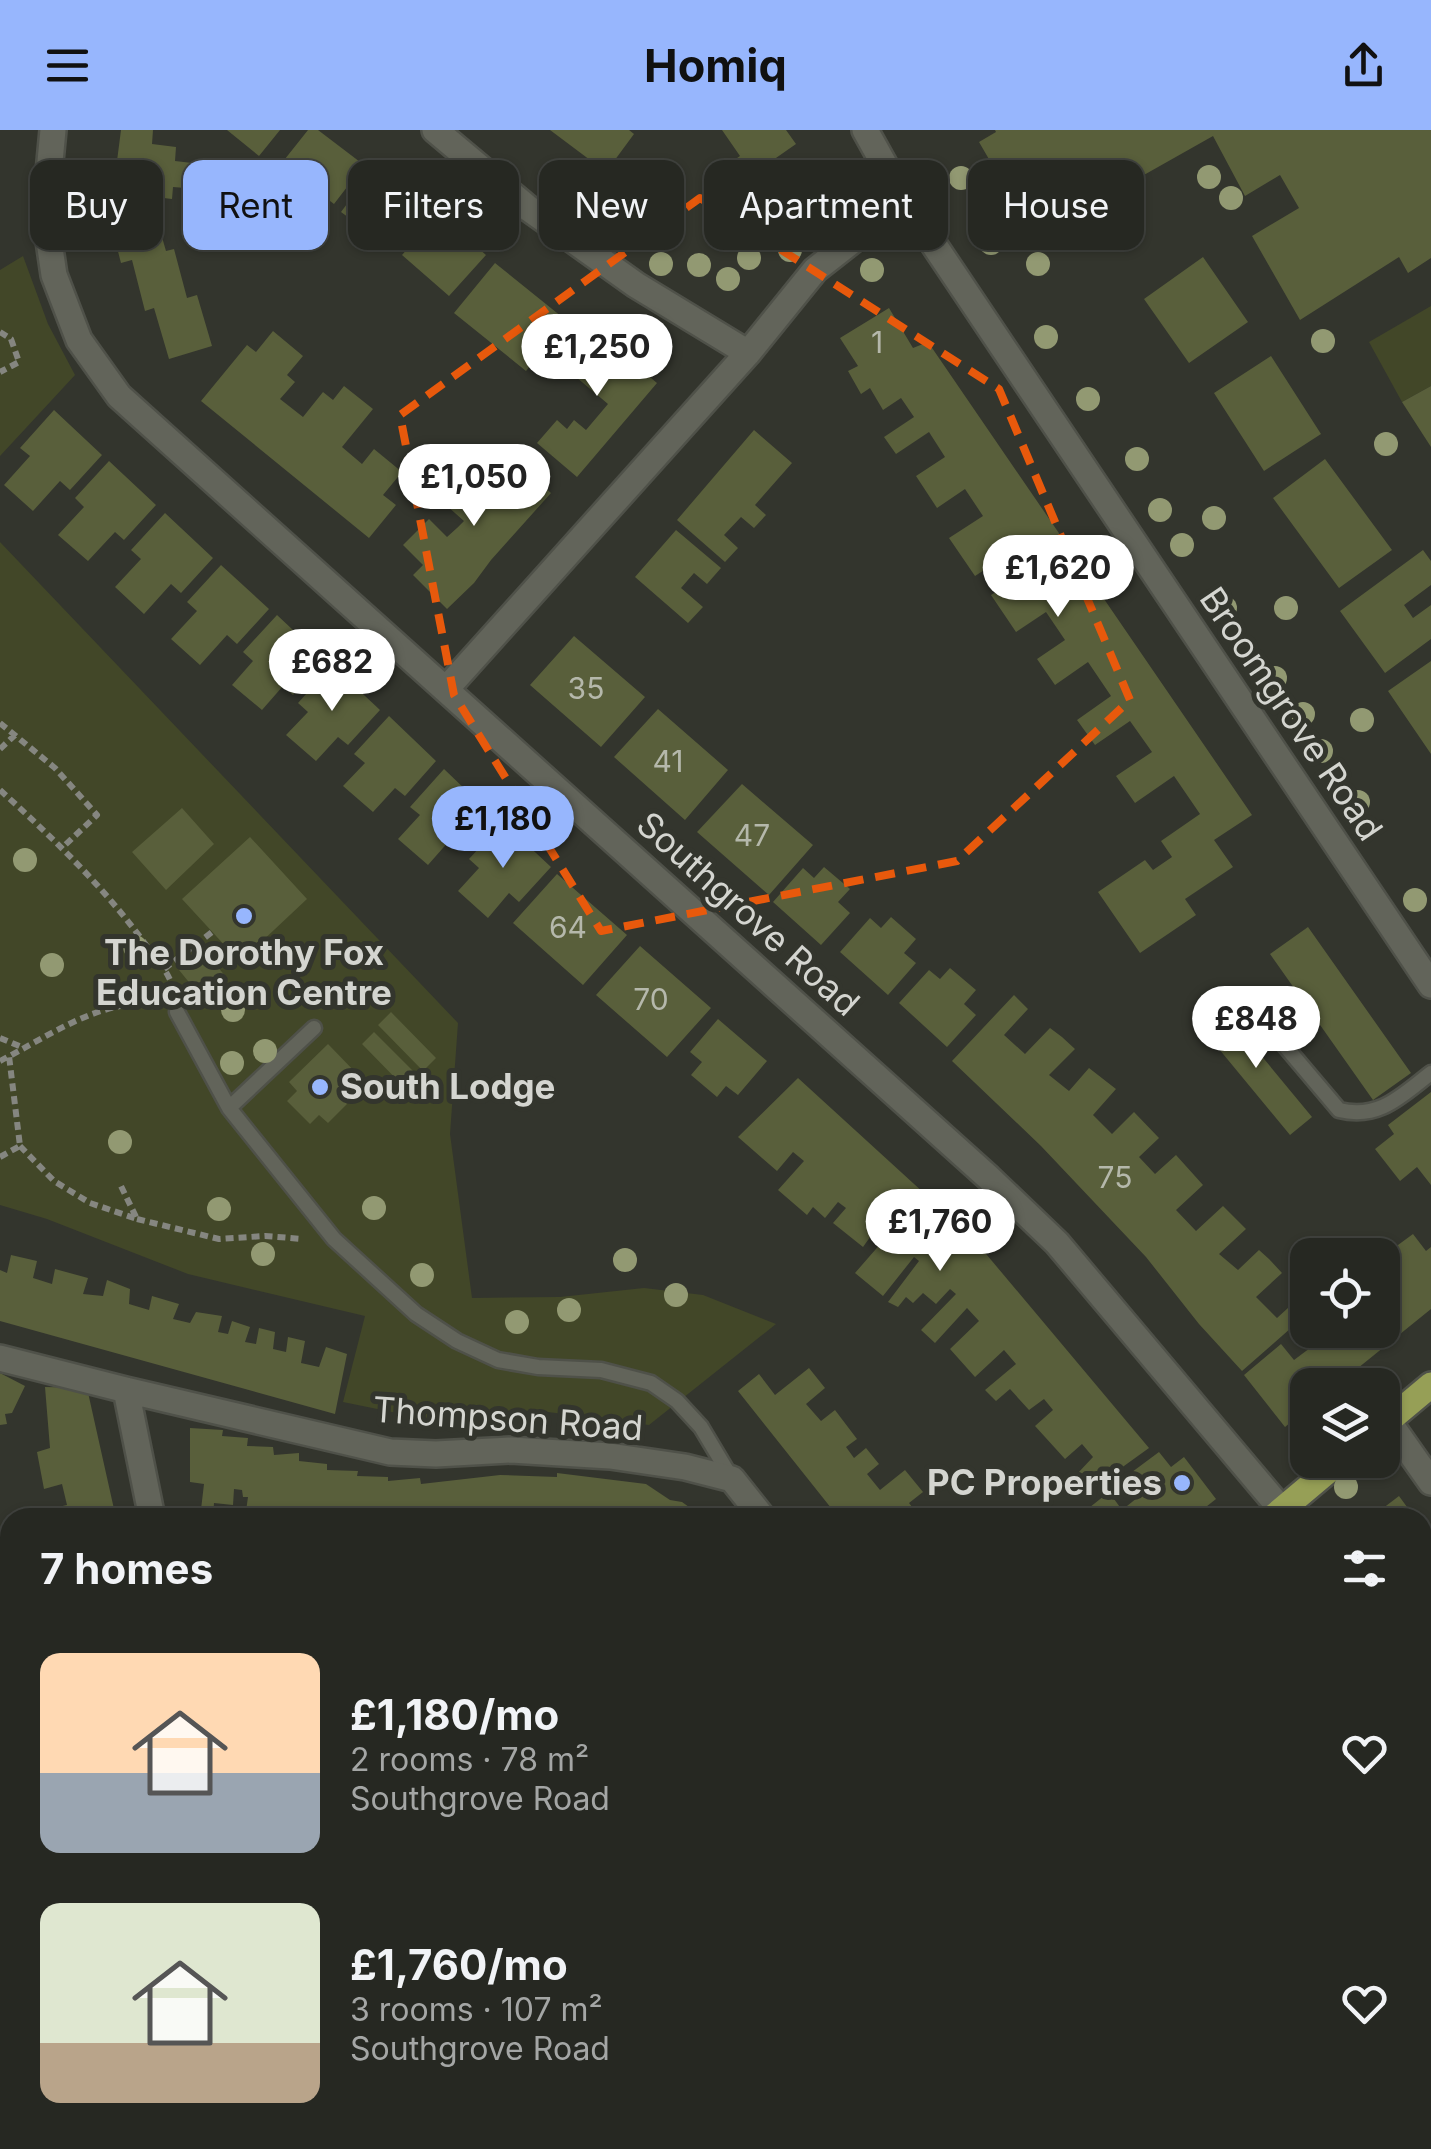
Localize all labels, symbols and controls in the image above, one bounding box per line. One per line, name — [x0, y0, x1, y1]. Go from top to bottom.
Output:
icon: menu — [40, 38, 95, 93]
text: Homiq — [644, 38, 787, 93]
icon: share — [1336, 38, 1391, 93]
chip: Buy — [30, 160, 163, 250]
chip: Rent — [183, 160, 328, 250]
chip: Filters — [348, 160, 519, 250]
chip: New — [539, 160, 684, 250]
chip: Apartment — [704, 160, 948, 250]
chip: House — [968, 160, 1144, 250]
pin: £1,250 — [516, 314, 678, 399]
house number: 1 — [871, 324, 883, 360]
text: £1,250 — [543, 327, 651, 366]
pin: £1,050 — [393, 444, 555, 529]
text: £1,050 — [420, 457, 528, 496]
pin: £1,620 — [977, 535, 1139, 620]
text: £1,620 — [1005, 548, 1111, 587]
street label: Broomgrove Road — [1192, 579, 1392, 848]
pin: £682 — [273, 629, 391, 714]
text: £682 — [291, 642, 373, 681]
house number: 35 — [568, 670, 604, 706]
house number: 41 — [653, 743, 684, 779]
pin: £1,180 — [422, 786, 584, 871]
text: £1,180 — [454, 799, 552, 838]
street label: Southgrove Road — [629, 803, 868, 1024]
house number: 47 — [734, 817, 770, 853]
marker: The Dorothy Fox Education Centre — [233, 905, 255, 927]
house number: 64 — [549, 909, 587, 945]
place label: The Dorothy Fox Education Centre — [96, 931, 392, 1013]
house number: 70 — [633, 981, 669, 1017]
pin: £848 — [1197, 986, 1315, 1071]
text: £848 — [1214, 999, 1298, 1038]
place label: South Lodge — [340, 1065, 555, 1107]
marker: South Lodge — [309, 1076, 331, 1098]
house number: 75 — [1098, 1159, 1132, 1195]
pin: £1,760 — [859, 1189, 1021, 1274]
text: £1,760 — [888, 1202, 992, 1241]
map controls — [1290, 1238, 1400, 1478]
button: locate — [1290, 1238, 1400, 1348]
button: layers — [1290, 1368, 1400, 1478]
street label: Thompson Road — [372, 1388, 645, 1448]
place label: PC Properties — [927, 1461, 1162, 1503]
marker: PC Properties — [1171, 1472, 1193, 1494]
icon: filters — [1337, 1541, 1392, 1596]
text: 7 homes — [40, 1543, 213, 1594]
text: £1,180/mo — [350, 1689, 559, 1740]
icon: home — [120, 1693, 240, 1813]
icon: heart — [1337, 1726, 1392, 1781]
text: 2 rooms · 78 m² — [350, 1740, 589, 1779]
text: Southgrove Road — [350, 1779, 610, 1818]
text: £1,760/mo — [350, 1939, 568, 1990]
icon: home — [120, 1943, 240, 2063]
icon: heart — [1337, 1976, 1392, 2031]
text: 3 rooms · 107 m² — [350, 1990, 603, 2029]
text: Southgrove Road — [350, 2029, 610, 2068]

